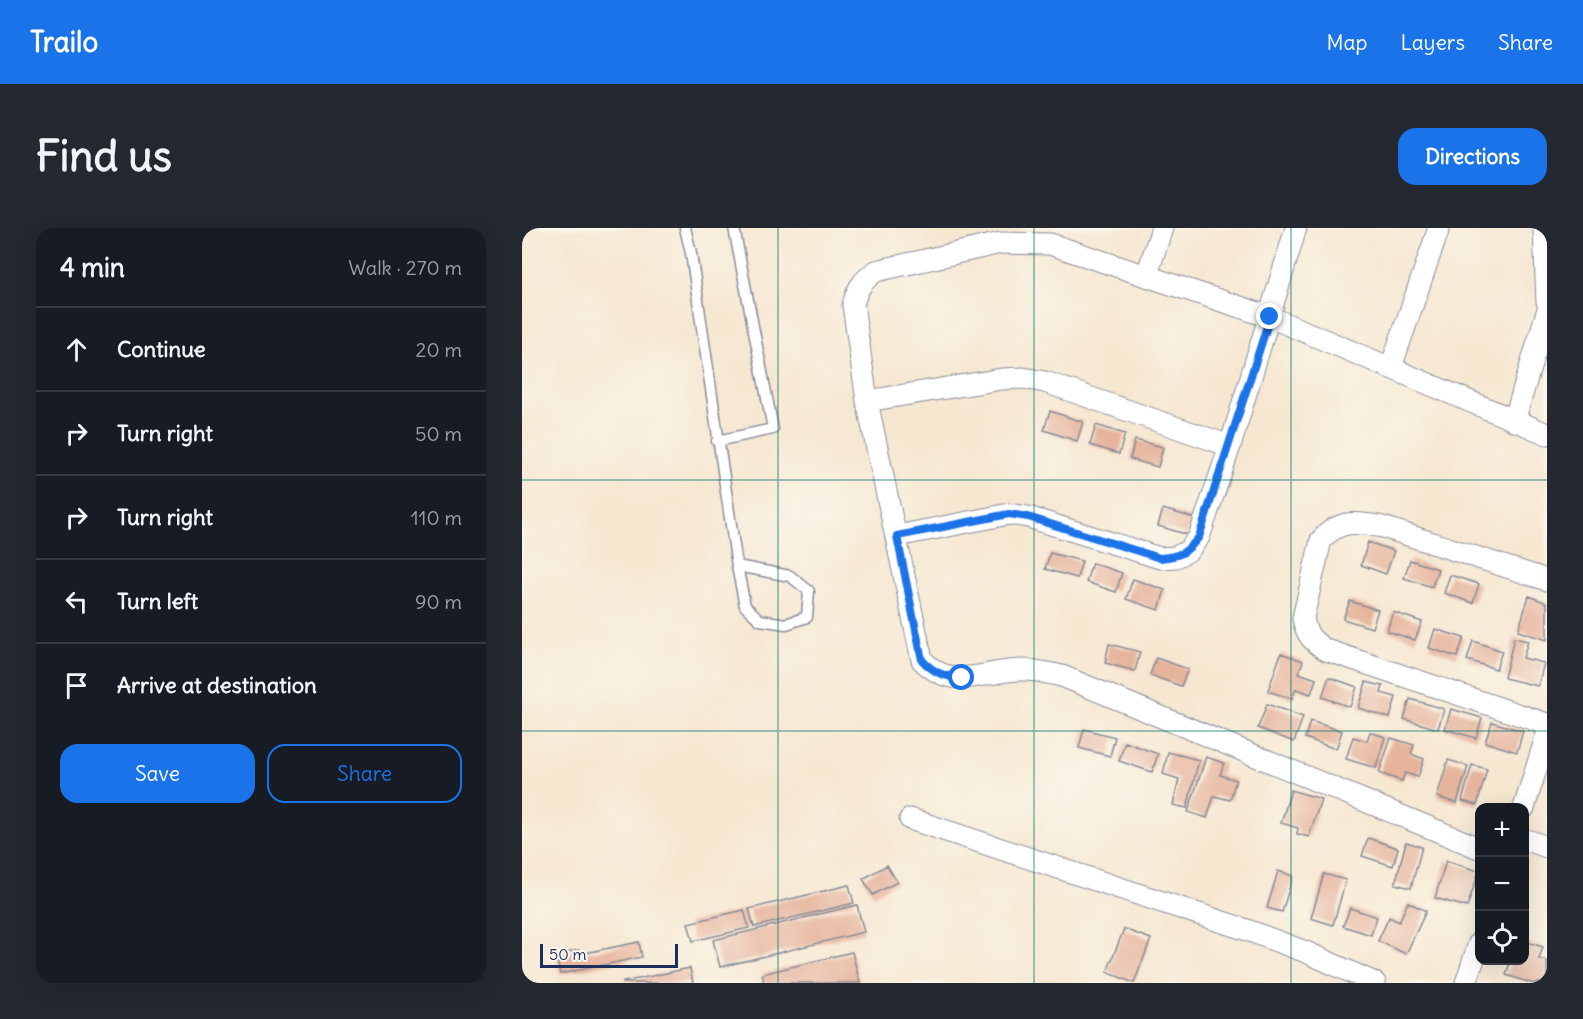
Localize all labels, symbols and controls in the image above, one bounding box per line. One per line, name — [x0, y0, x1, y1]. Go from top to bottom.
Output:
text: Trailo — [30, 24, 98, 60]
text: Map — [1327, 29, 1367, 56]
text: Layers — [1400, 29, 1465, 56]
text: Share — [1498, 29, 1553, 56]
button: Directions — [1398, 128, 1547, 185]
text: Find us — [36, 130, 172, 182]
text: 4 min — [60, 251, 125, 284]
text: Walk · 270 m — [348, 255, 462, 280]
route end — [1256, 303, 1282, 329]
icon: ahead — [60, 333, 93, 366]
text: Continue — [117, 335, 206, 363]
text: 20 m — [416, 337, 462, 362]
icon: right — [60, 417, 93, 450]
text: Turn right — [117, 419, 213, 447]
text: 50 m — [415, 421, 462, 446]
icon: right — [60, 501, 93, 534]
text: Turn right — [117, 503, 213, 531]
text: 110 m — [411, 505, 462, 530]
icon: left — [60, 585, 93, 618]
text: Turn left — [117, 587, 198, 615]
text: 90 m — [415, 589, 462, 614]
route start — [948, 664, 974, 690]
icon: arrive — [60, 669, 93, 702]
text: Arrive at destination — [117, 671, 317, 699]
button: Save — [60, 744, 255, 803]
button: Share — [267, 744, 462, 803]
map controls — [1475, 803, 1529, 965]
button: + — [1475, 803, 1529, 857]
button: − — [1475, 857, 1529, 911]
button: locate — [1475, 911, 1529, 965]
scale bar — [540, 941, 678, 968]
text: 50 m — [549, 944, 587, 964]

